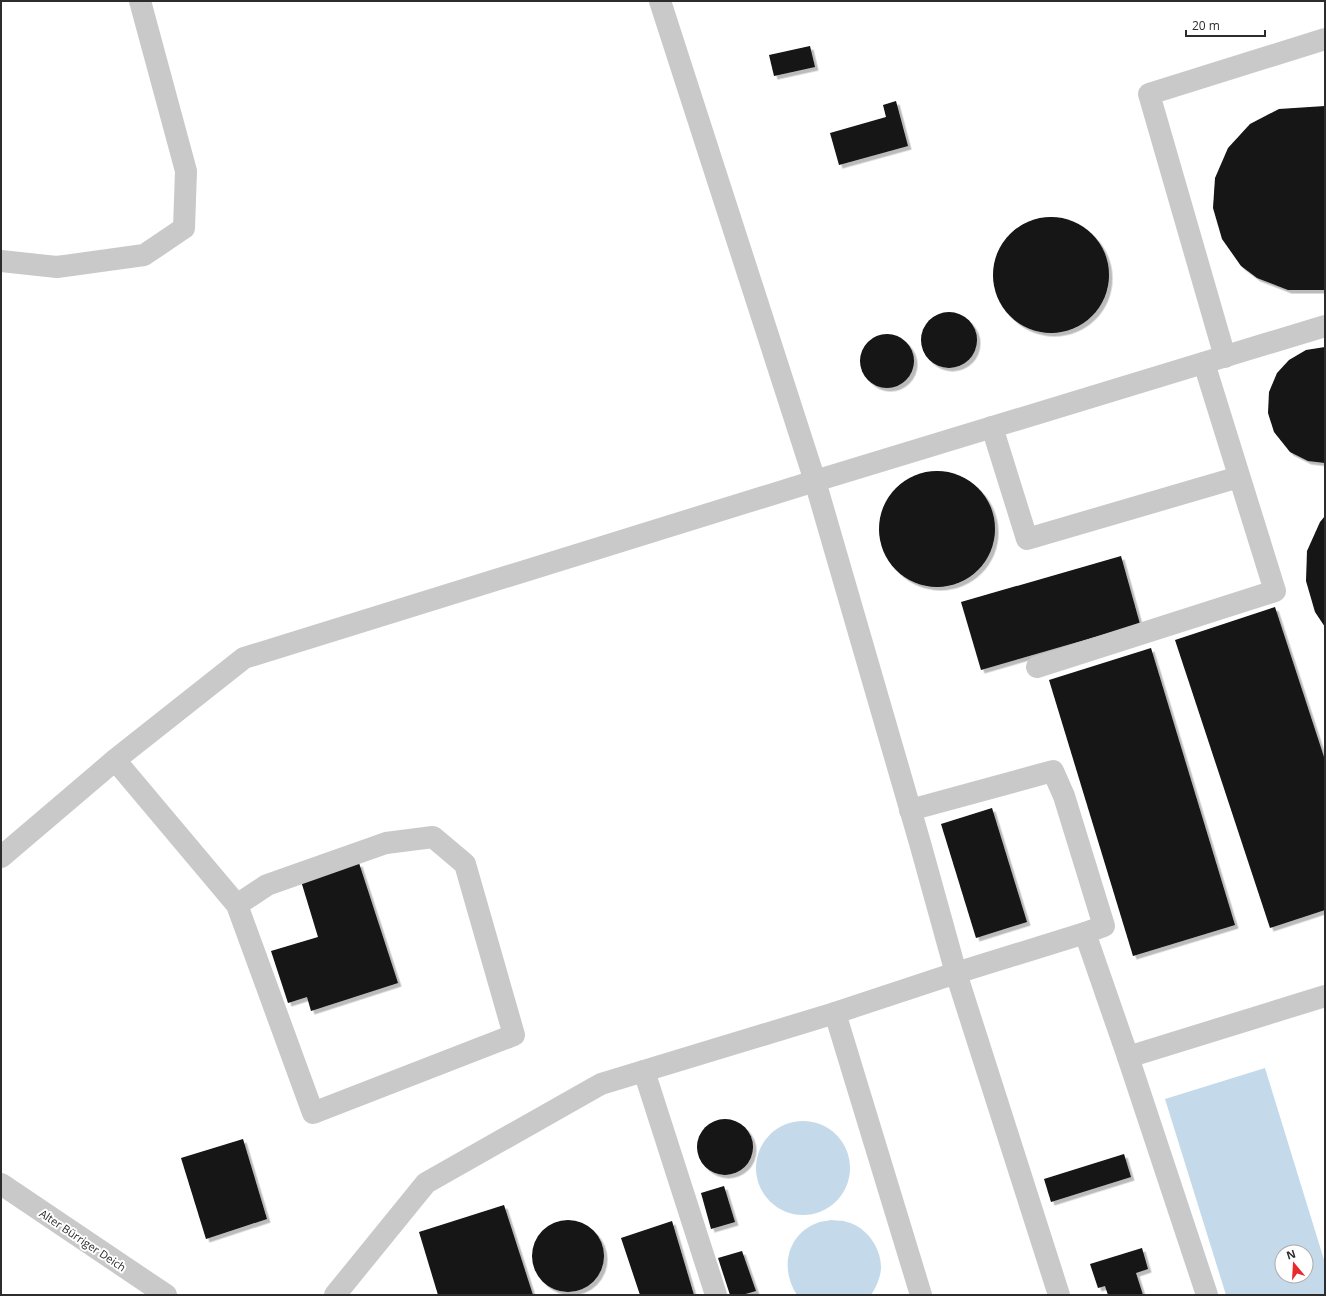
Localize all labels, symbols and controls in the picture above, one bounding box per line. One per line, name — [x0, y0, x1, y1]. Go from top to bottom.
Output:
scale bar — [1186, 12, 1265, 38]
text: 20 m — [1192, 17, 1220, 34]
street label: Alter Bürriger Deich — [37, 1205, 129, 1275]
north arrow — [1274, 1244, 1314, 1284]
text: N — [1284, 1245, 1297, 1263]

